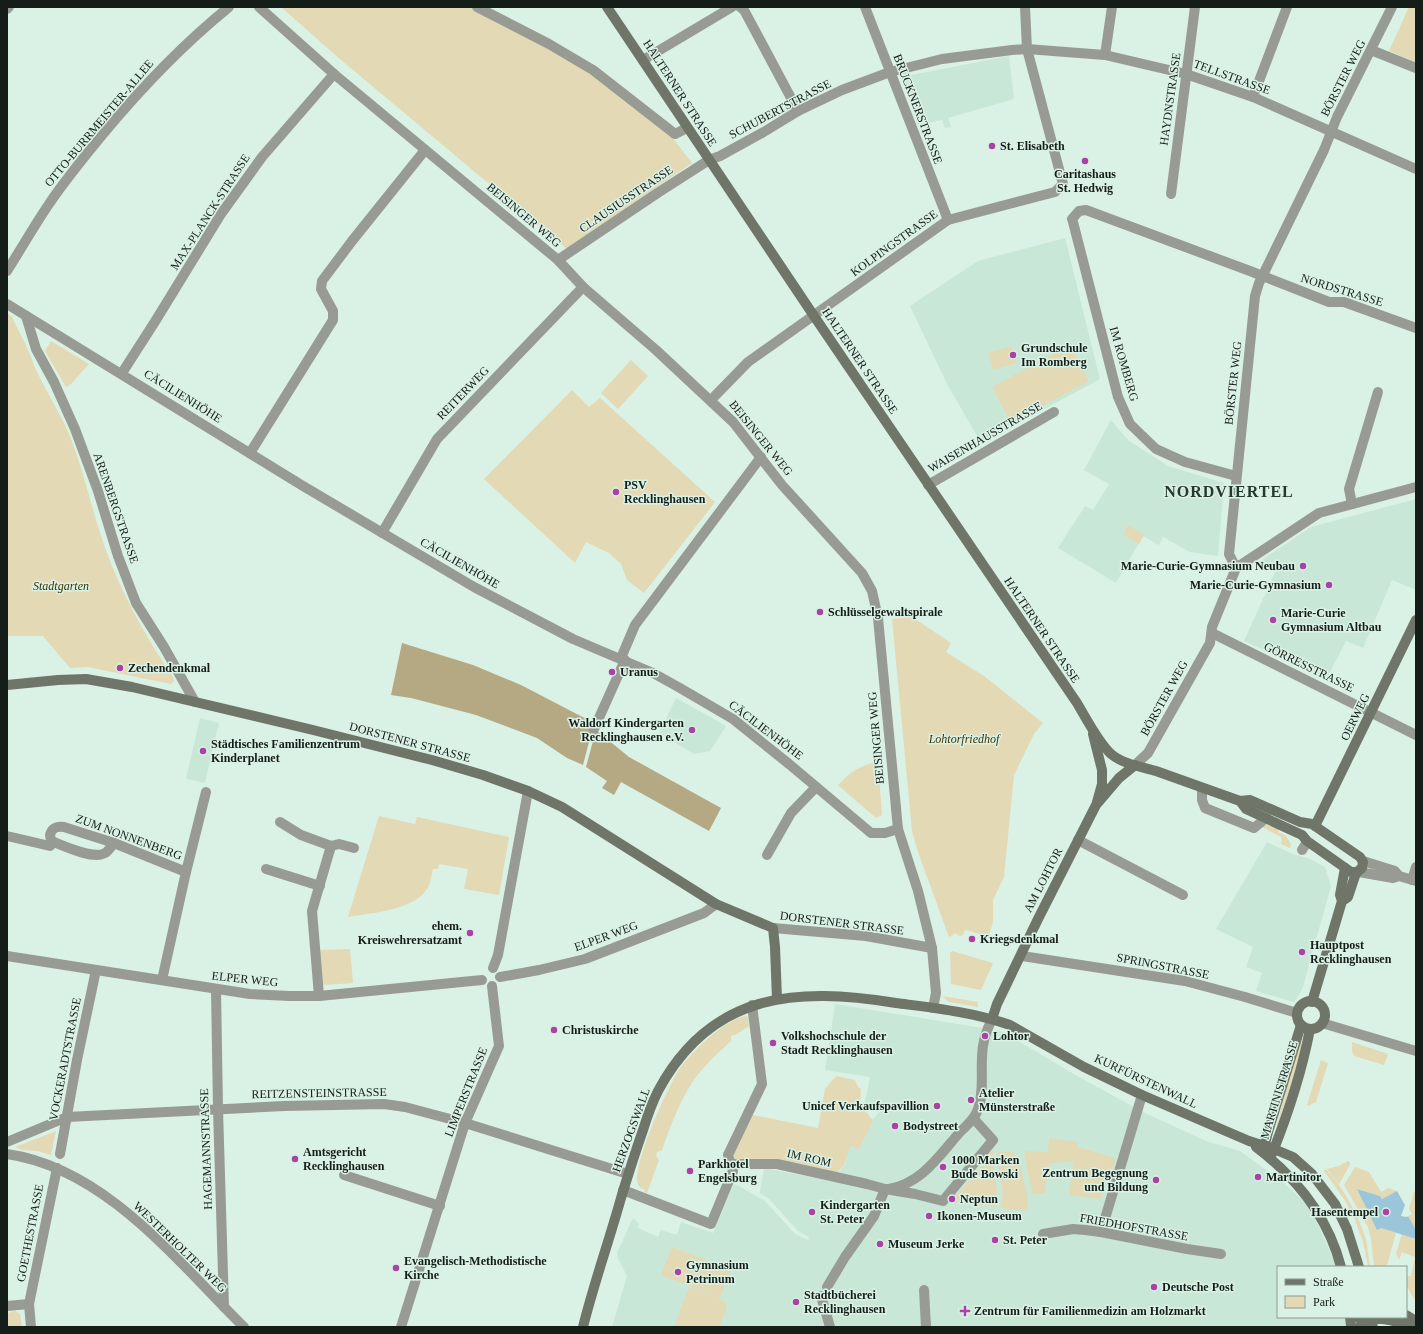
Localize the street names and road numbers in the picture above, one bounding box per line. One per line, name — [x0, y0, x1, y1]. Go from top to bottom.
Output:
street label: HALTERNER STRASSE — [640, 37, 720, 149]
street label: BÖRSTER WEG — [1318, 37, 1368, 119]
street label: BRUCKNERSTRASSE — [891, 52, 945, 166]
street label: HAYDNSTRASSE — [1157, 52, 1183, 146]
street label: OTTO-BURRMEISTER-ALLEE — [42, 57, 156, 189]
street label: TELLSTRASSE — [1192, 57, 1272, 97]
street label: SCHUBERTSTRASSE — [727, 76, 833, 142]
street label: MAX-PLANCK-STRASSE — [167, 151, 253, 273]
street label: CLAUSIUSSTRASSE — [576, 162, 676, 236]
street label: BEISINGER WEG — [484, 180, 564, 250]
street label: KOLPINGSTRASSE — [848, 207, 940, 279]
street label: NORDSTRASSE — [1299, 271, 1385, 309]
street label: HALTERNER STRASSE — [819, 305, 901, 417]
street label: IM ROMBERG — [1107, 325, 1141, 403]
street label: BÖRSTER WEG — [1222, 340, 1244, 426]
street label: REITERWEG — [434, 363, 492, 423]
street label: CÄCILIENHÖHE — [141, 366, 225, 426]
street label: BEISINGER WEG — [726, 398, 796, 479]
street label: WAISENHAUSSTRASSE — [925, 399, 1045, 475]
street label: ARENBERGSTRASSE — [90, 451, 142, 565]
street label: CÄCILIENHÖHE — [418, 535, 502, 591]
street label: HALTERNER STRASSE — [1001, 574, 1083, 686]
street label: GÖRRESSTRASSE — [1262, 639, 1356, 695]
street label: BÖRSTER WEG — [1137, 658, 1191, 738]
street label: BEISINGER WEG — [865, 691, 887, 785]
street label: OERWEG — [1338, 691, 1373, 743]
street label: CÄCILIENHÖHE — [726, 698, 806, 762]
street label: DORSTENER STRASSE — [348, 719, 472, 765]
street label: ZUM NONNENBERG — [74, 811, 184, 863]
street label: AM LOHTOR — [1021, 845, 1065, 915]
street label: DORSTENER STRASSE — [779, 908, 905, 938]
street label: ELPER WEG — [572, 918, 640, 954]
street label: SPRINGSTRASSE — [1116, 950, 1210, 982]
street label: ELPER WEG — [211, 969, 279, 989]
street label: VOCKERADTSTRASSE — [46, 996, 84, 1122]
street label: MARTINISTRASSE — [1257, 1039, 1301, 1141]
street label: LIMPERSTRASSE — [442, 1045, 490, 1139]
street label: KURFÜRSTENWALL — [1092, 1051, 1200, 1111]
street label: REITZENSTEINSTRASSE — [251, 1085, 387, 1101]
street label: HERZOGSWALL — [609, 1086, 653, 1174]
street label: HAGEMANNSTRASSE — [197, 1088, 215, 1210]
street label: IM ROM — [785, 1146, 833, 1170]
street label: GOETHESTRASSE — [14, 1183, 46, 1283]
street label: WESTERHOLTER WEG — [130, 1199, 230, 1295]
street label: FRIEDHOFSTRASSE — [1079, 1211, 1189, 1243]

